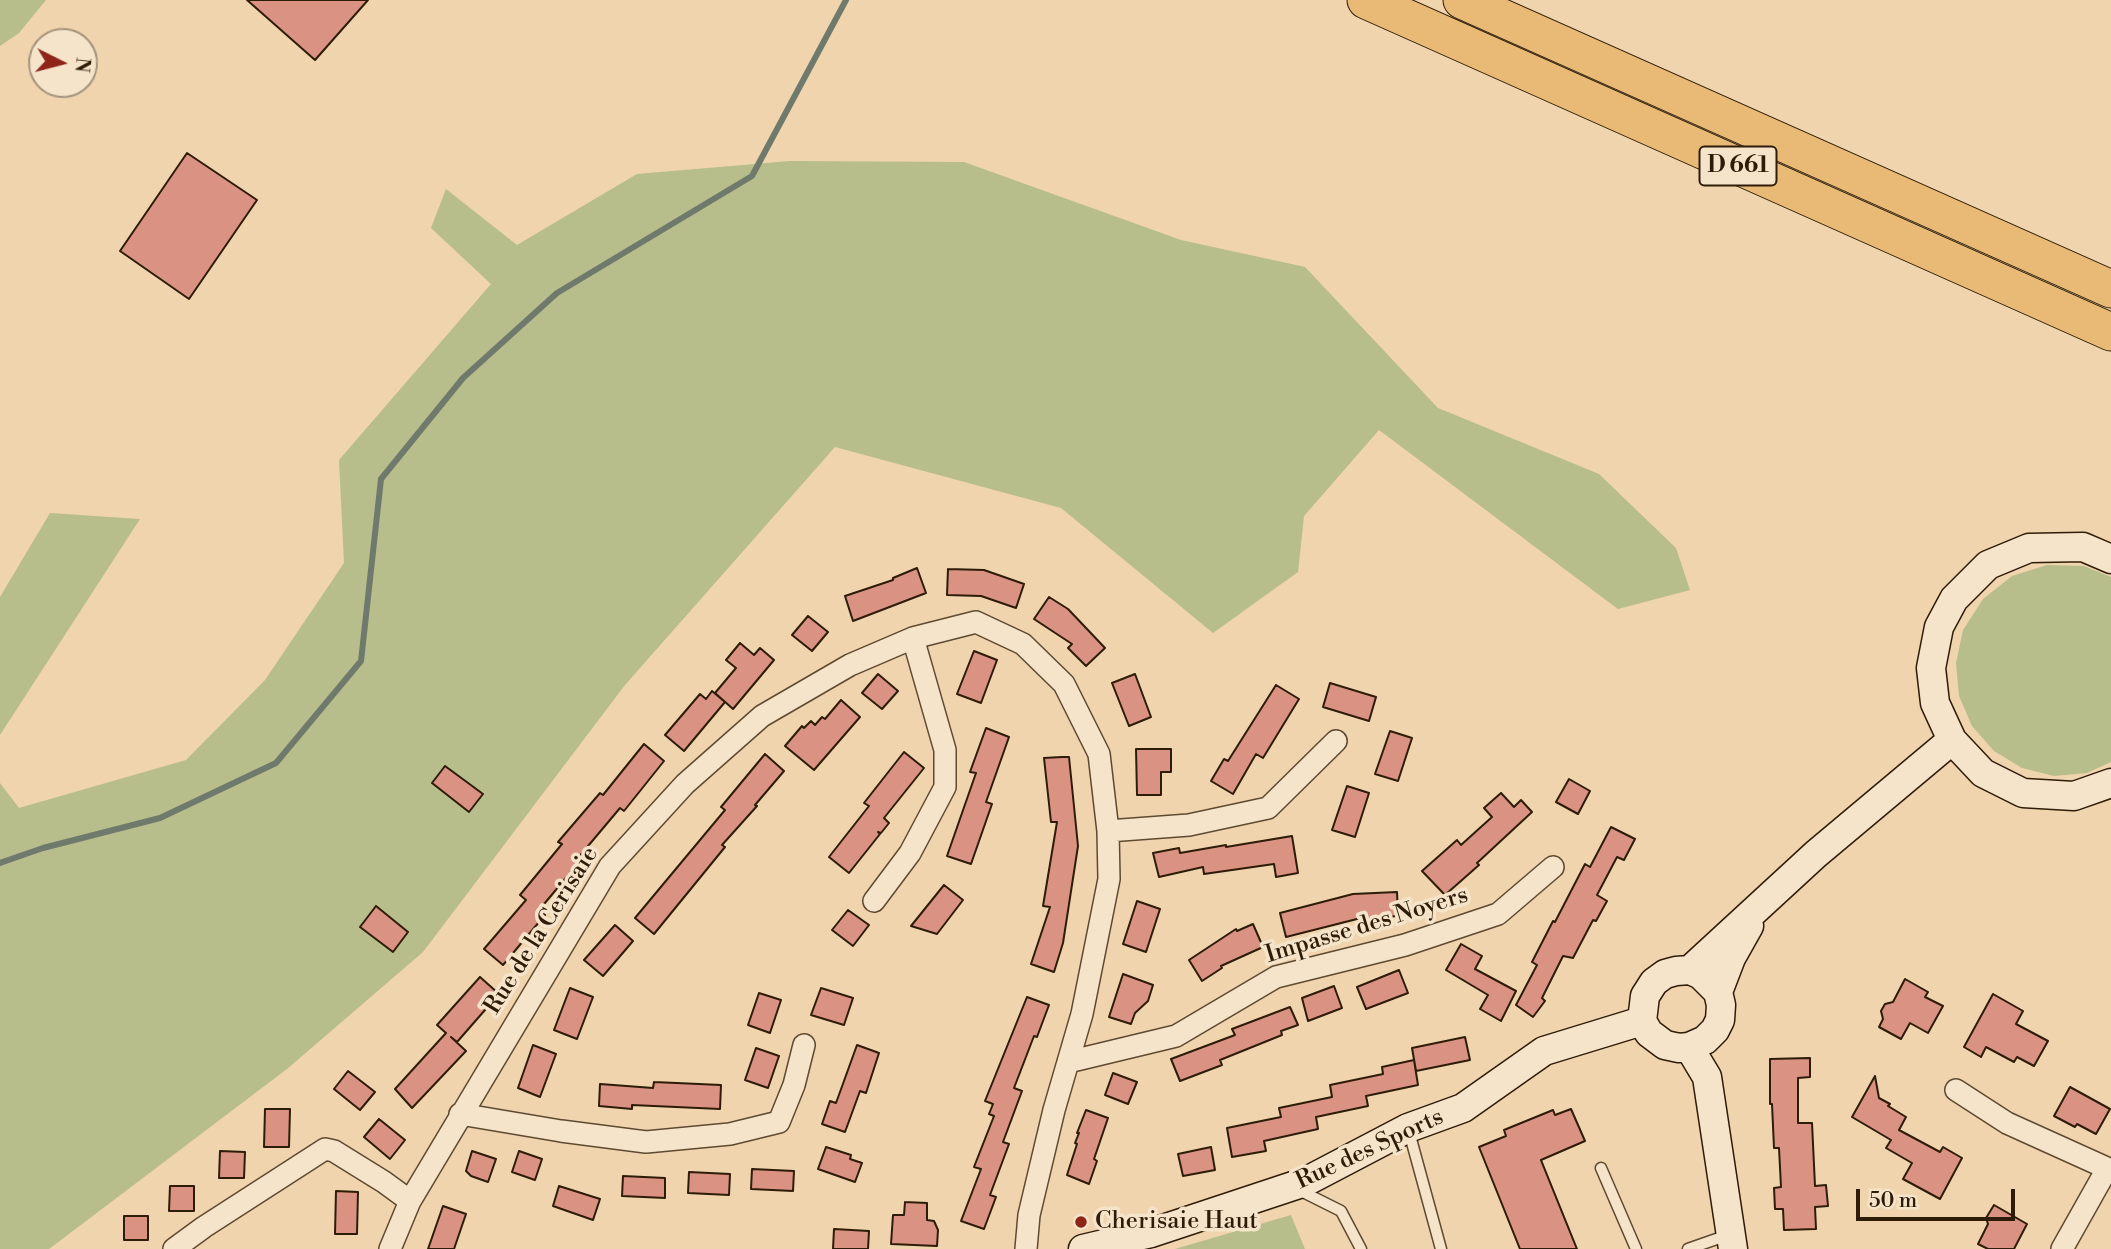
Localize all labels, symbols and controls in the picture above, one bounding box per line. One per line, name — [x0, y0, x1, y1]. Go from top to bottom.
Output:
north arrow — [28, 28, 98, 98]
text: N — [69, 56, 95, 74]
road number: D 661 — [1700, 146, 1776, 186]
street label: Rue de la Cerisaie — [479, 842, 605, 1020]
street label: Impasse des Noyers — [1262, 882, 1472, 970]
street label: Rue des Sports — [1292, 1103, 1448, 1197]
scale bar — [1859, 1176, 2018, 1220]
text: 50 m — [1869, 1188, 1917, 1214]
place label: Cherisaie Haut — [1095, 1208, 1258, 1236]
marker: Cherisaie Haut — [1073, 1214, 1089, 1230]

